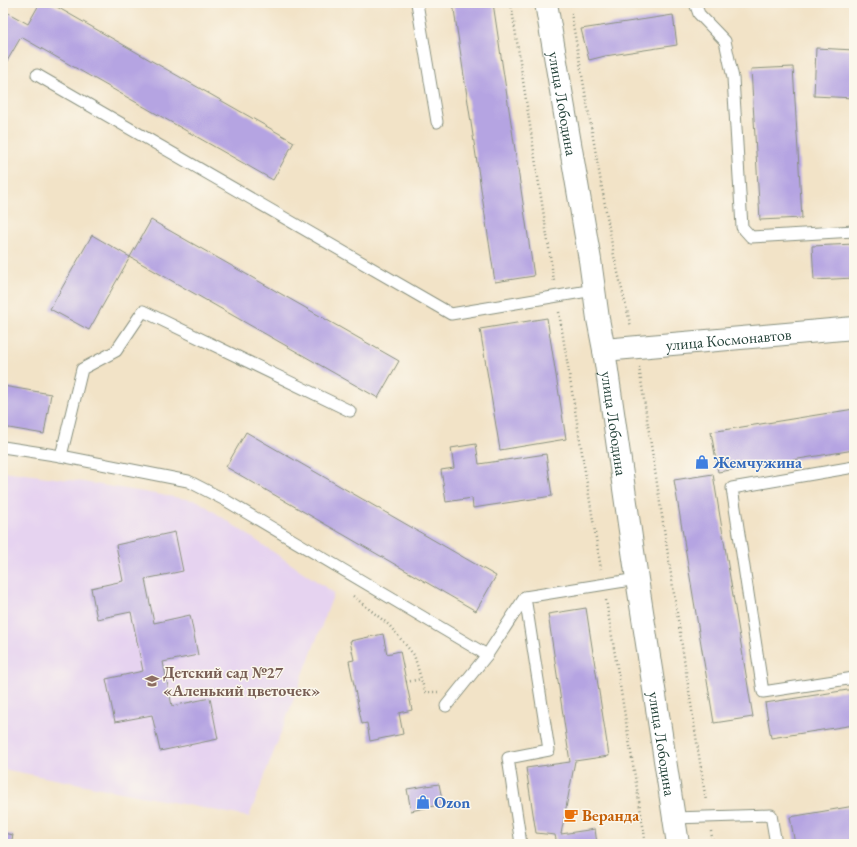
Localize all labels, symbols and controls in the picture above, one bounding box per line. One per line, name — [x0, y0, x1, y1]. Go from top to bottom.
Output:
street label: улица Лободина — [544, 50, 583, 158]
street label: улица Космонавтов — [665, 323, 792, 355]
street label: улица Лободина — [597, 370, 633, 478]
place label: Жемчужина — [712, 452, 803, 473]
shop icon: Жемчужина — [694, 454, 710, 470]
place label: Детский сад №27 «Аленький цветочек» — [163, 662, 320, 701]
school or university icon: Детский сад №27 «Аленький цветочек» — [144, 673, 160, 689]
street label: улица Лободина — [644, 690, 681, 798]
place label: Ozon — [434, 792, 470, 813]
shop icon: Ozon — [415, 794, 431, 810]
place label: Веранда — [582, 805, 640, 826]
cafe icon: Веранда — [563, 807, 579, 823]

